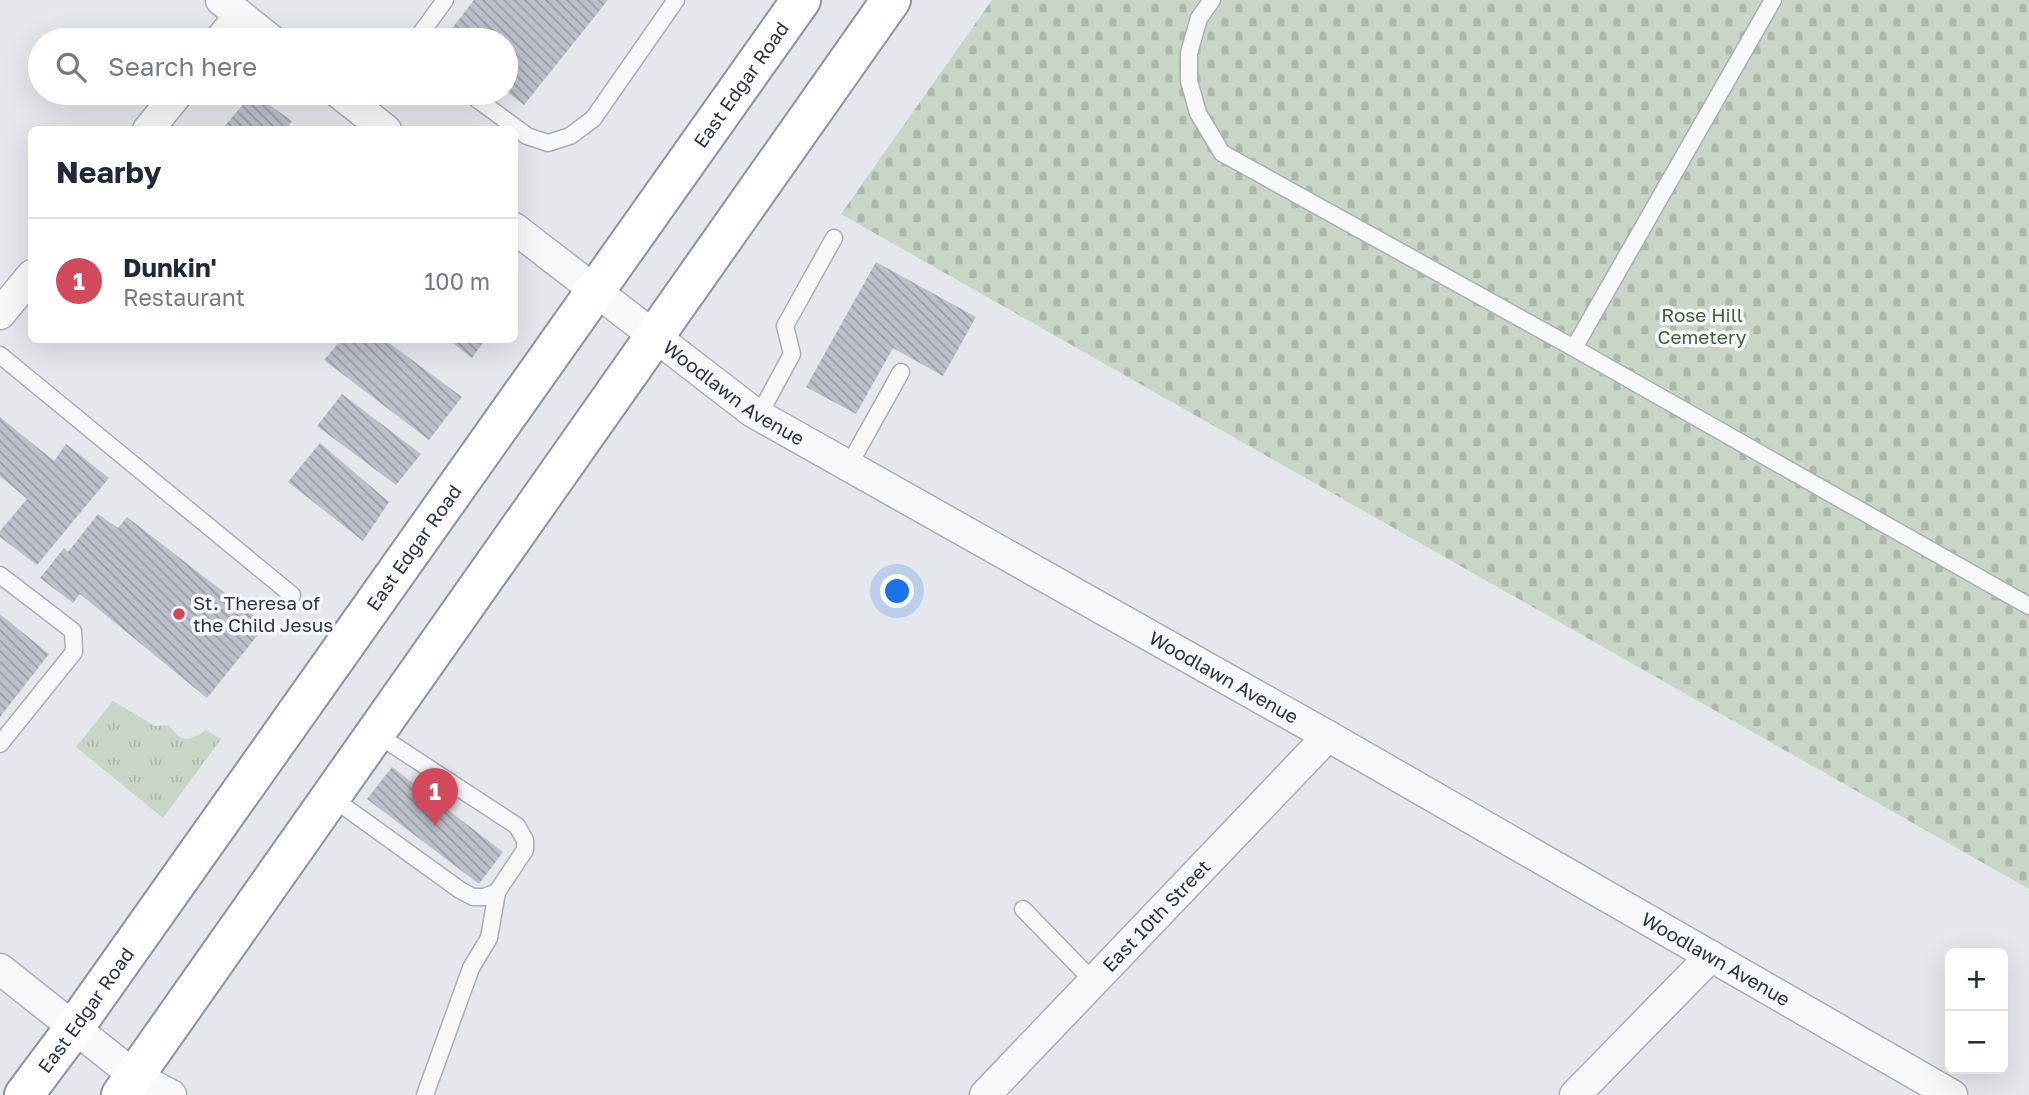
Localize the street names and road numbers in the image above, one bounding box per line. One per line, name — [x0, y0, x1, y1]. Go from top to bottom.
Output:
street label: East Edgar Road — [688, 17, 793, 152]
street label: Woodlawn Avenue — [659, 335, 809, 450]
street label: East Edgar Road — [361, 480, 466, 615]
street label: Woodlawn Avenue — [1145, 626, 1303, 728]
street label: East 10th Street — [1097, 855, 1215, 976]
street label: Woodlawn Avenue — [1638, 907, 1794, 1010]
street label: East Edgar Road — [33, 943, 138, 1077]

